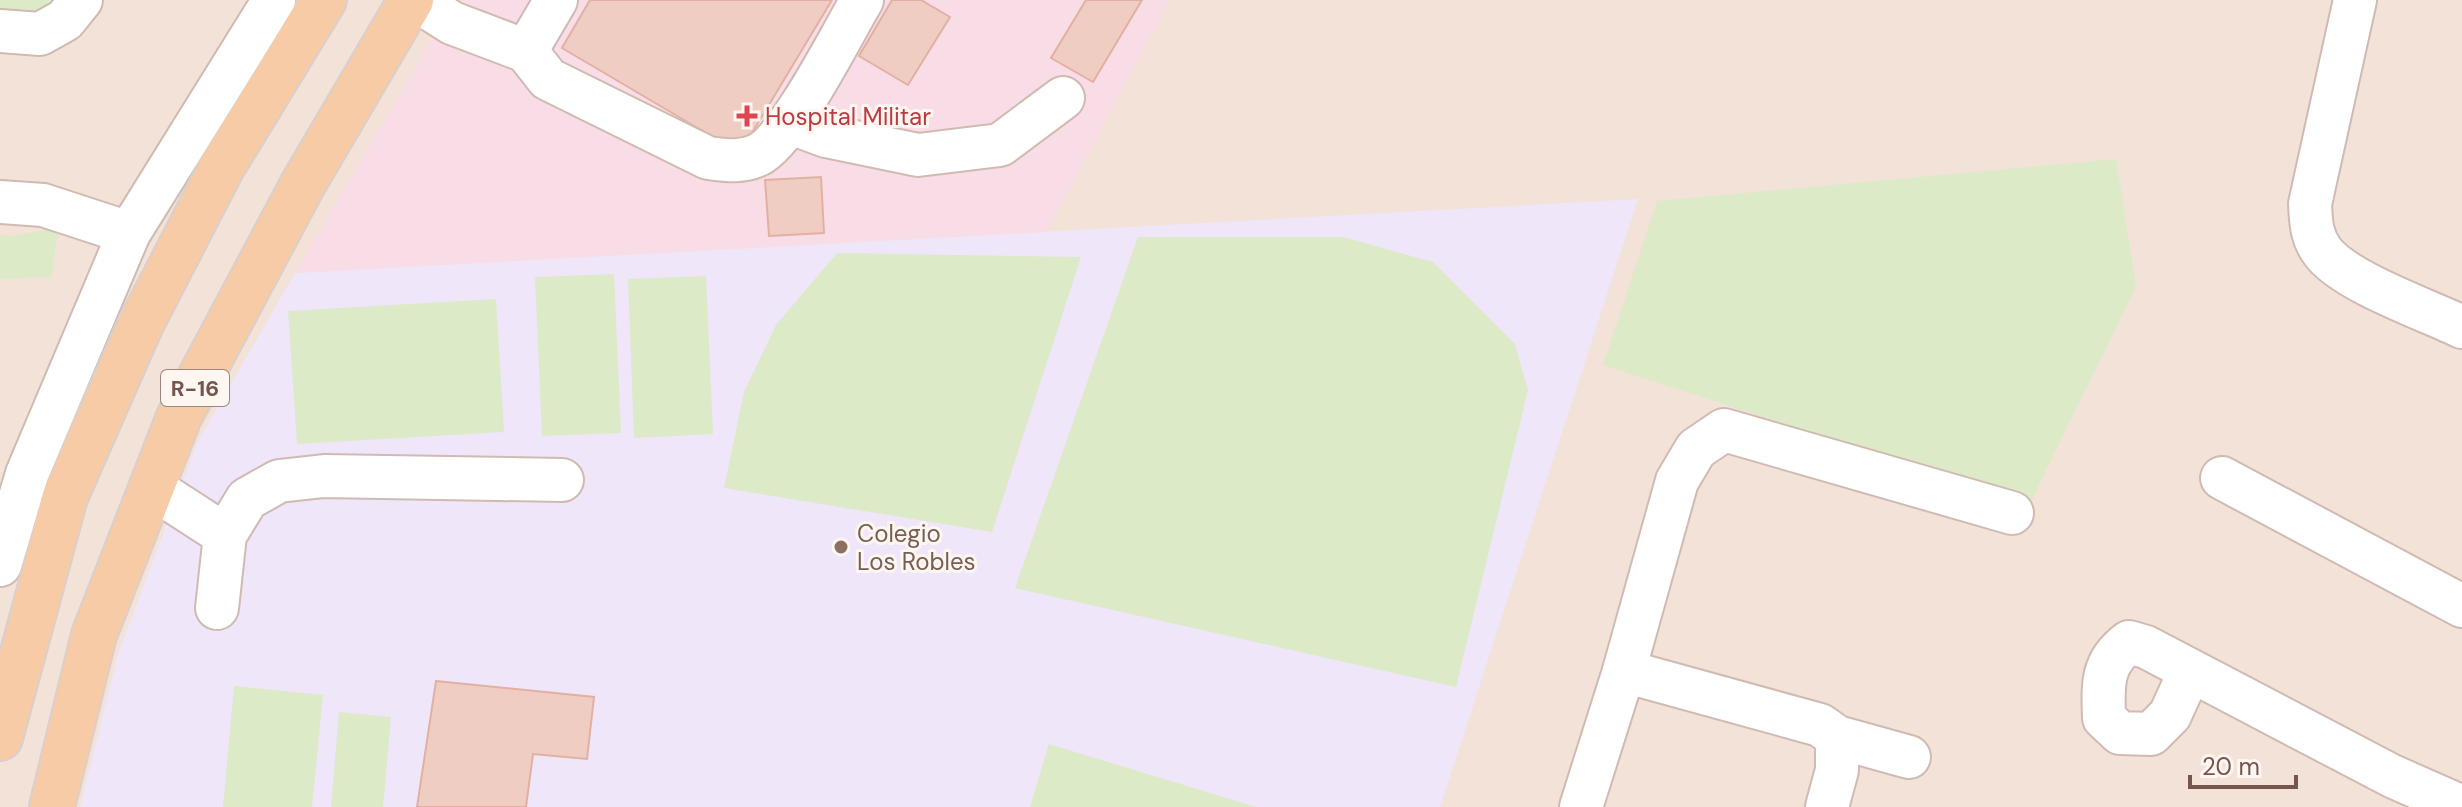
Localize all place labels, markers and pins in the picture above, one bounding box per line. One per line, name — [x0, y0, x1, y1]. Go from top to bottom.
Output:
place label: Hospital Militar — [765, 101, 931, 132]
marker: Hospital Militar — [736, 105, 758, 127]
place label: Colegio Los Robles — [857, 518, 976, 577]
marker: Colegio Los Robles — [832, 538, 850, 556]

